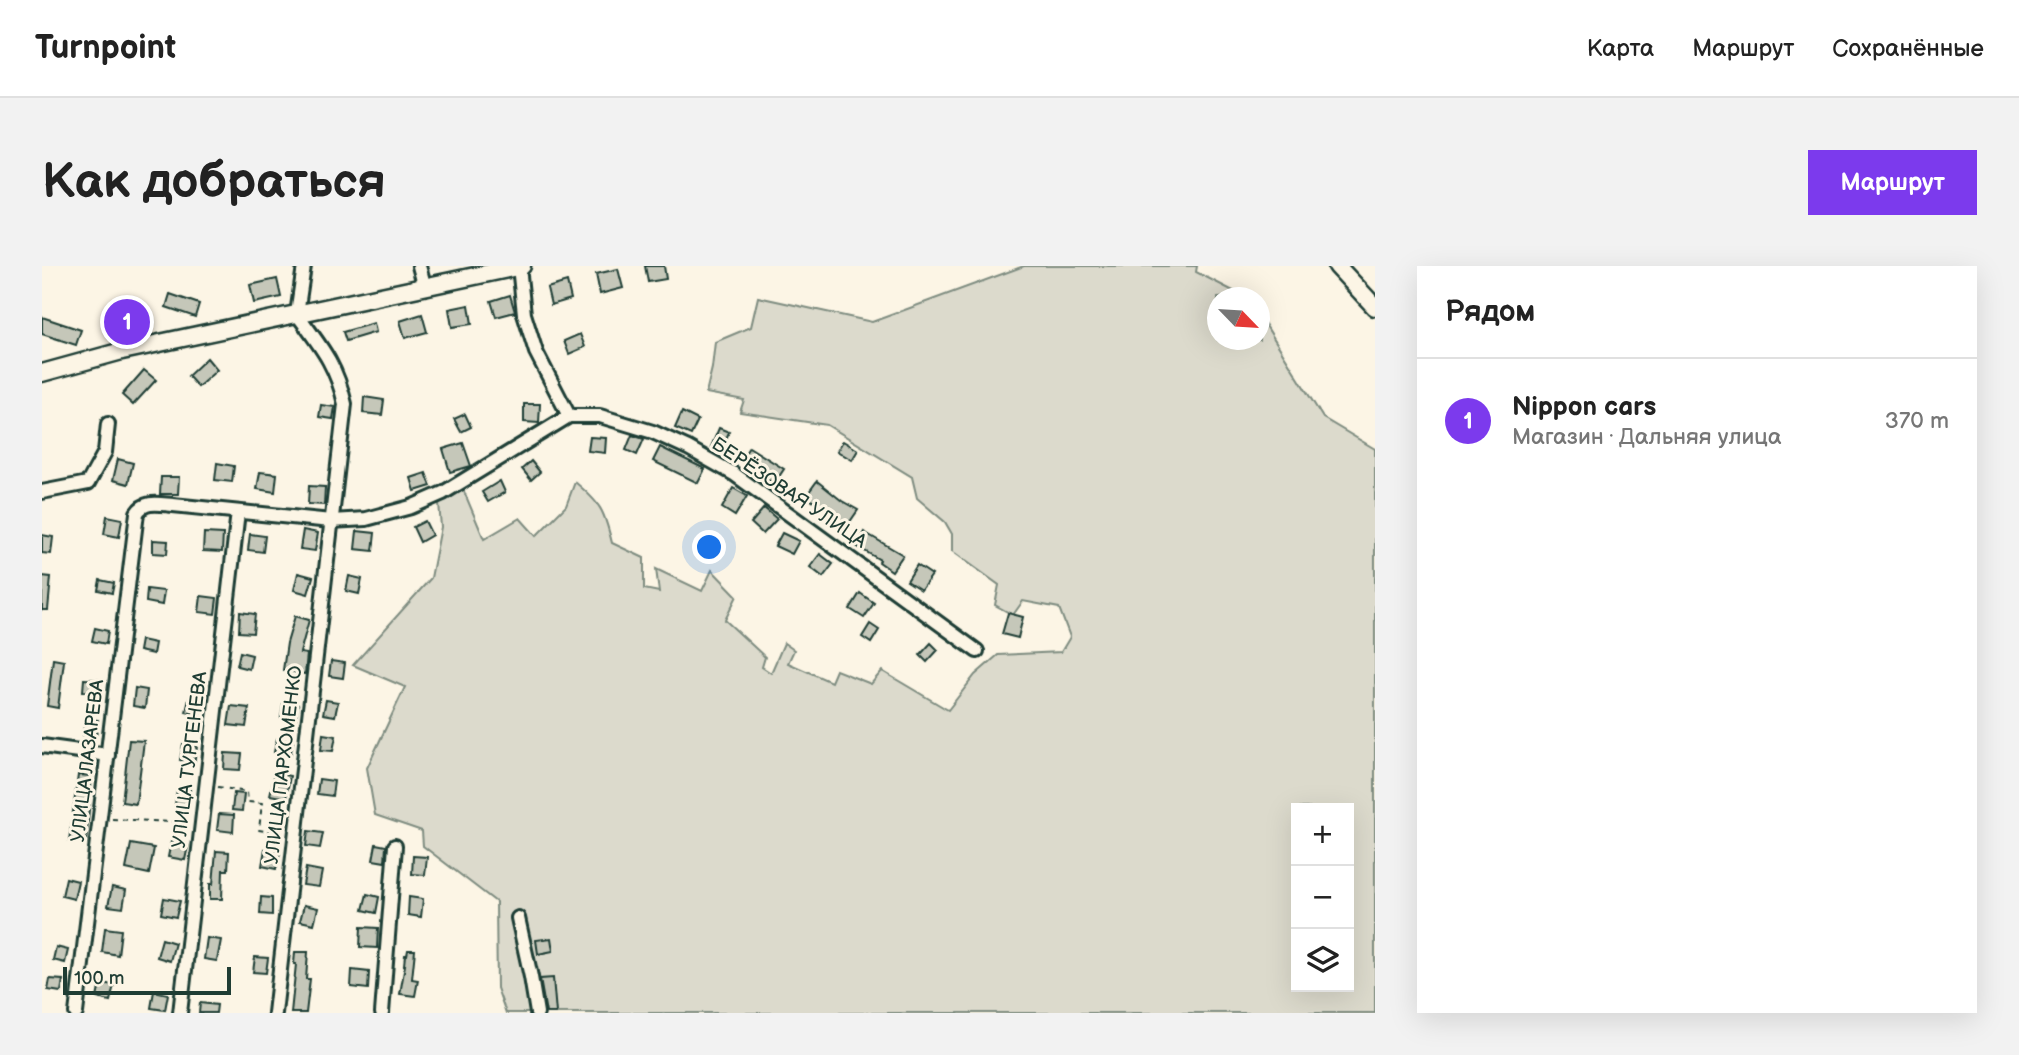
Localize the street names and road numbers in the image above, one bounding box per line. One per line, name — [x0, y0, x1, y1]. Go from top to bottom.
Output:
street label: БЕРЁЗОВАЯ УЛИЦА — [707, 433, 871, 554]
street label: УЛИЦА ПАРХОМЕНКО — [260, 664, 308, 866]
street label: УЛИЦА ТУРГЕНЕВА — [168, 670, 212, 850]
street label: УЛИЦА ЛАЗАРЕВА — [67, 678, 109, 844]

